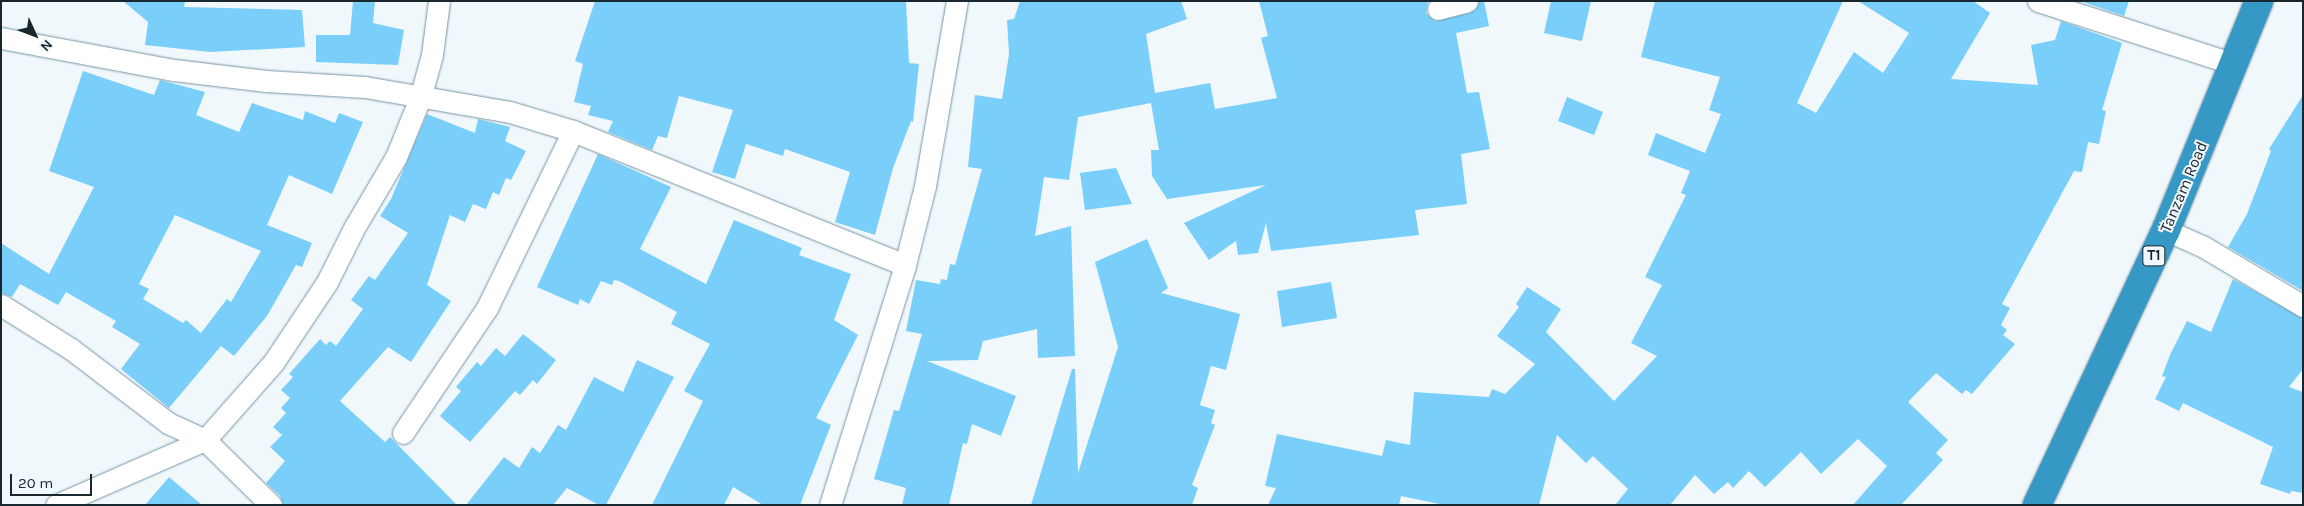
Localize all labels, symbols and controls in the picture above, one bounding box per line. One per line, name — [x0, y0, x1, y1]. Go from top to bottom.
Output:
north arrow — [10, 10, 60, 60]
text: N — [37, 36, 56, 55]
street label: Tanzam Road — [2156, 139, 2212, 235]
road number: T1 — [2142, 244, 2166, 268]
scale bar — [12, 464, 95, 496]
text: 20 m — [18, 474, 53, 492]

